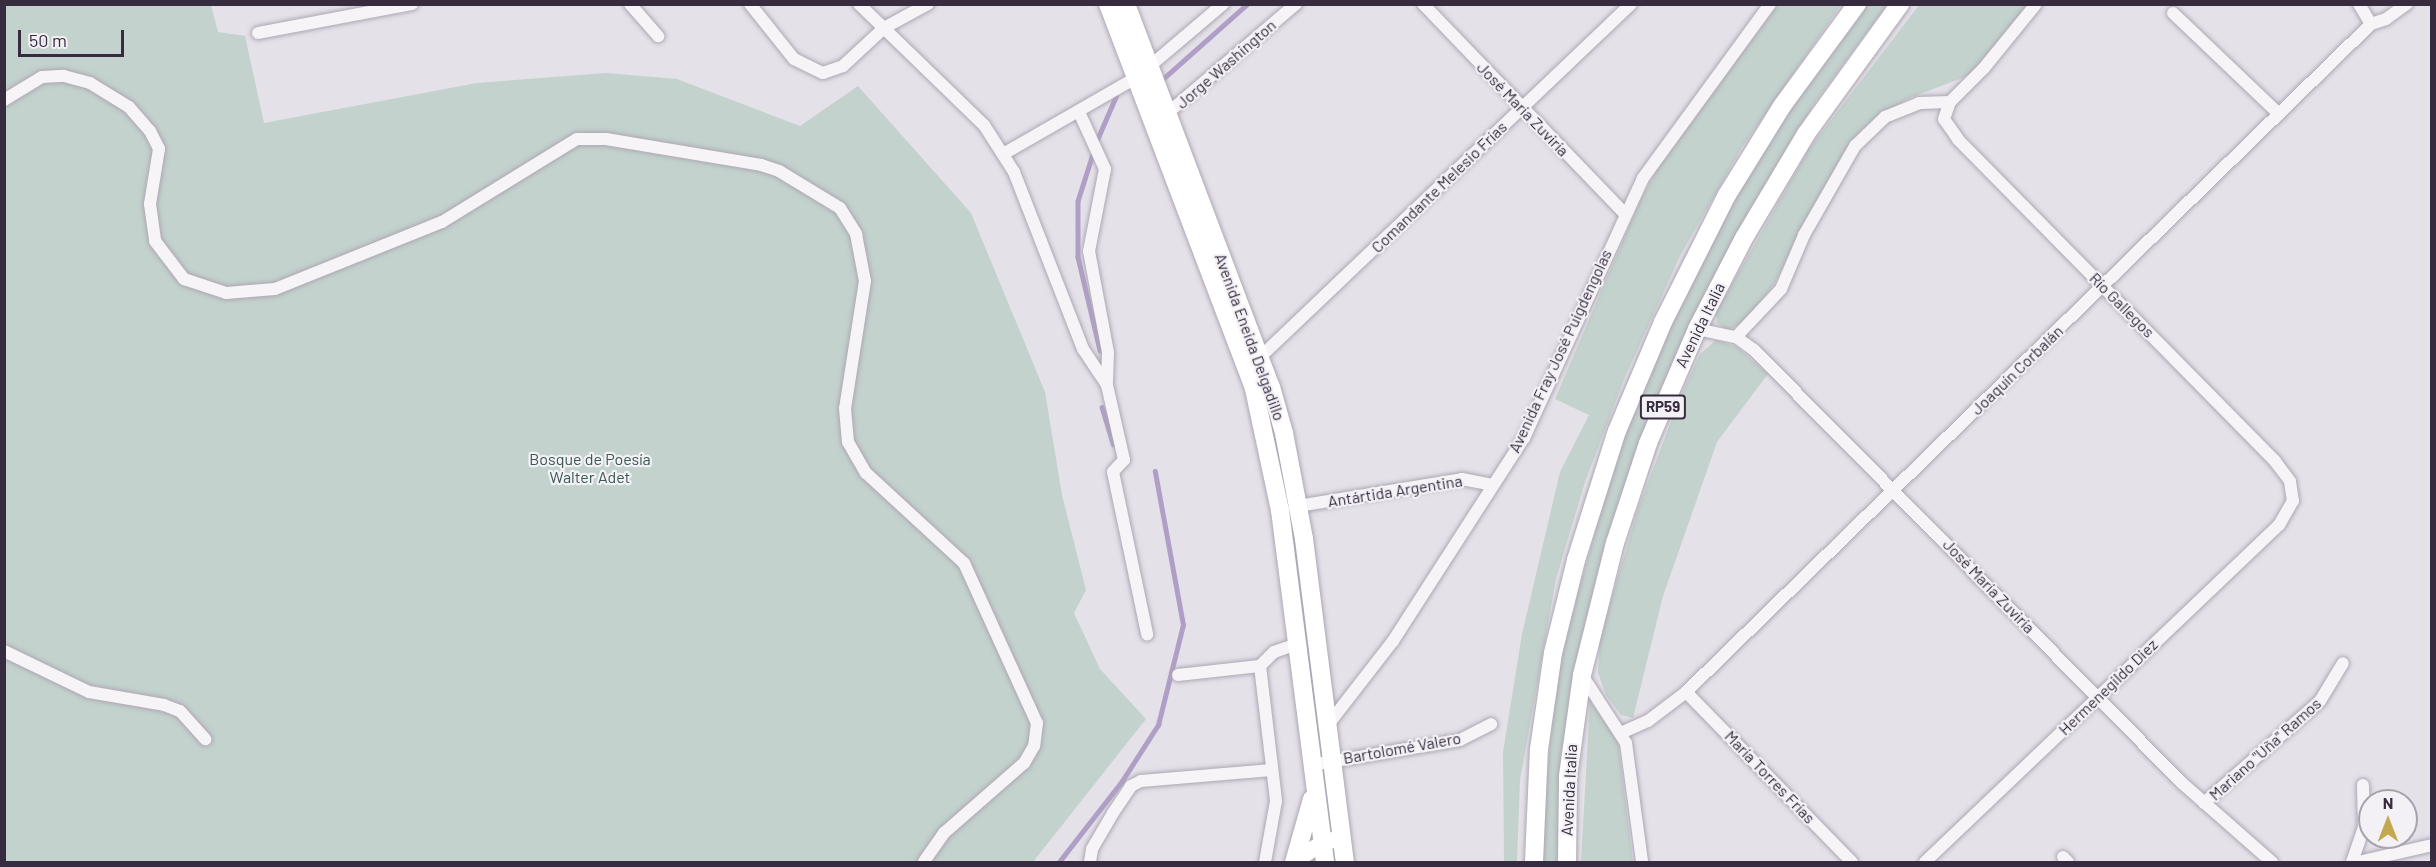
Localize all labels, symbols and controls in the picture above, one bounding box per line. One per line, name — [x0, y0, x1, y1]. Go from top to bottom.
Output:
street label: Jorge Washington — [1172, 15, 1280, 113]
scale bar — [21, 18, 128, 56]
text: 50 m — [29, 29, 67, 51]
street label: José María Zuviría — [1473, 58, 1573, 160]
street label: Comandante Melesio Frías — [1367, 117, 1511, 257]
street label: Avenida Fray José Puigdengolas — [1504, 246, 1616, 456]
street label: Avenida Eneida Delgadillo — [1211, 251, 1289, 423]
street label: Río Gallegos — [2086, 269, 2158, 341]
street label: Avenida Italia — [1671, 279, 1729, 371]
street label: Joaquín Corbalán — [1967, 321, 2067, 419]
road number: RP59 — [1639, 395, 1687, 419]
park label: Bosque de Poesía Walter Adet — [529, 449, 651, 487]
street label: Antártida Argentina — [1326, 471, 1464, 511]
street label: José María Zuviría — [1939, 535, 2039, 637]
street label: Hermenegildo Diez — [2055, 635, 2161, 739]
street label: Mariano "Uña" Ramos — [2205, 694, 2325, 804]
street label: María Torres Frías — [1721, 727, 1819, 827]
street label: Bartolomé Valero — [1342, 728, 1462, 768]
street label: Avenida Italia — [1557, 744, 1581, 836]
north arrow — [2358, 789, 2418, 849]
text: N — [2383, 793, 2393, 812]

